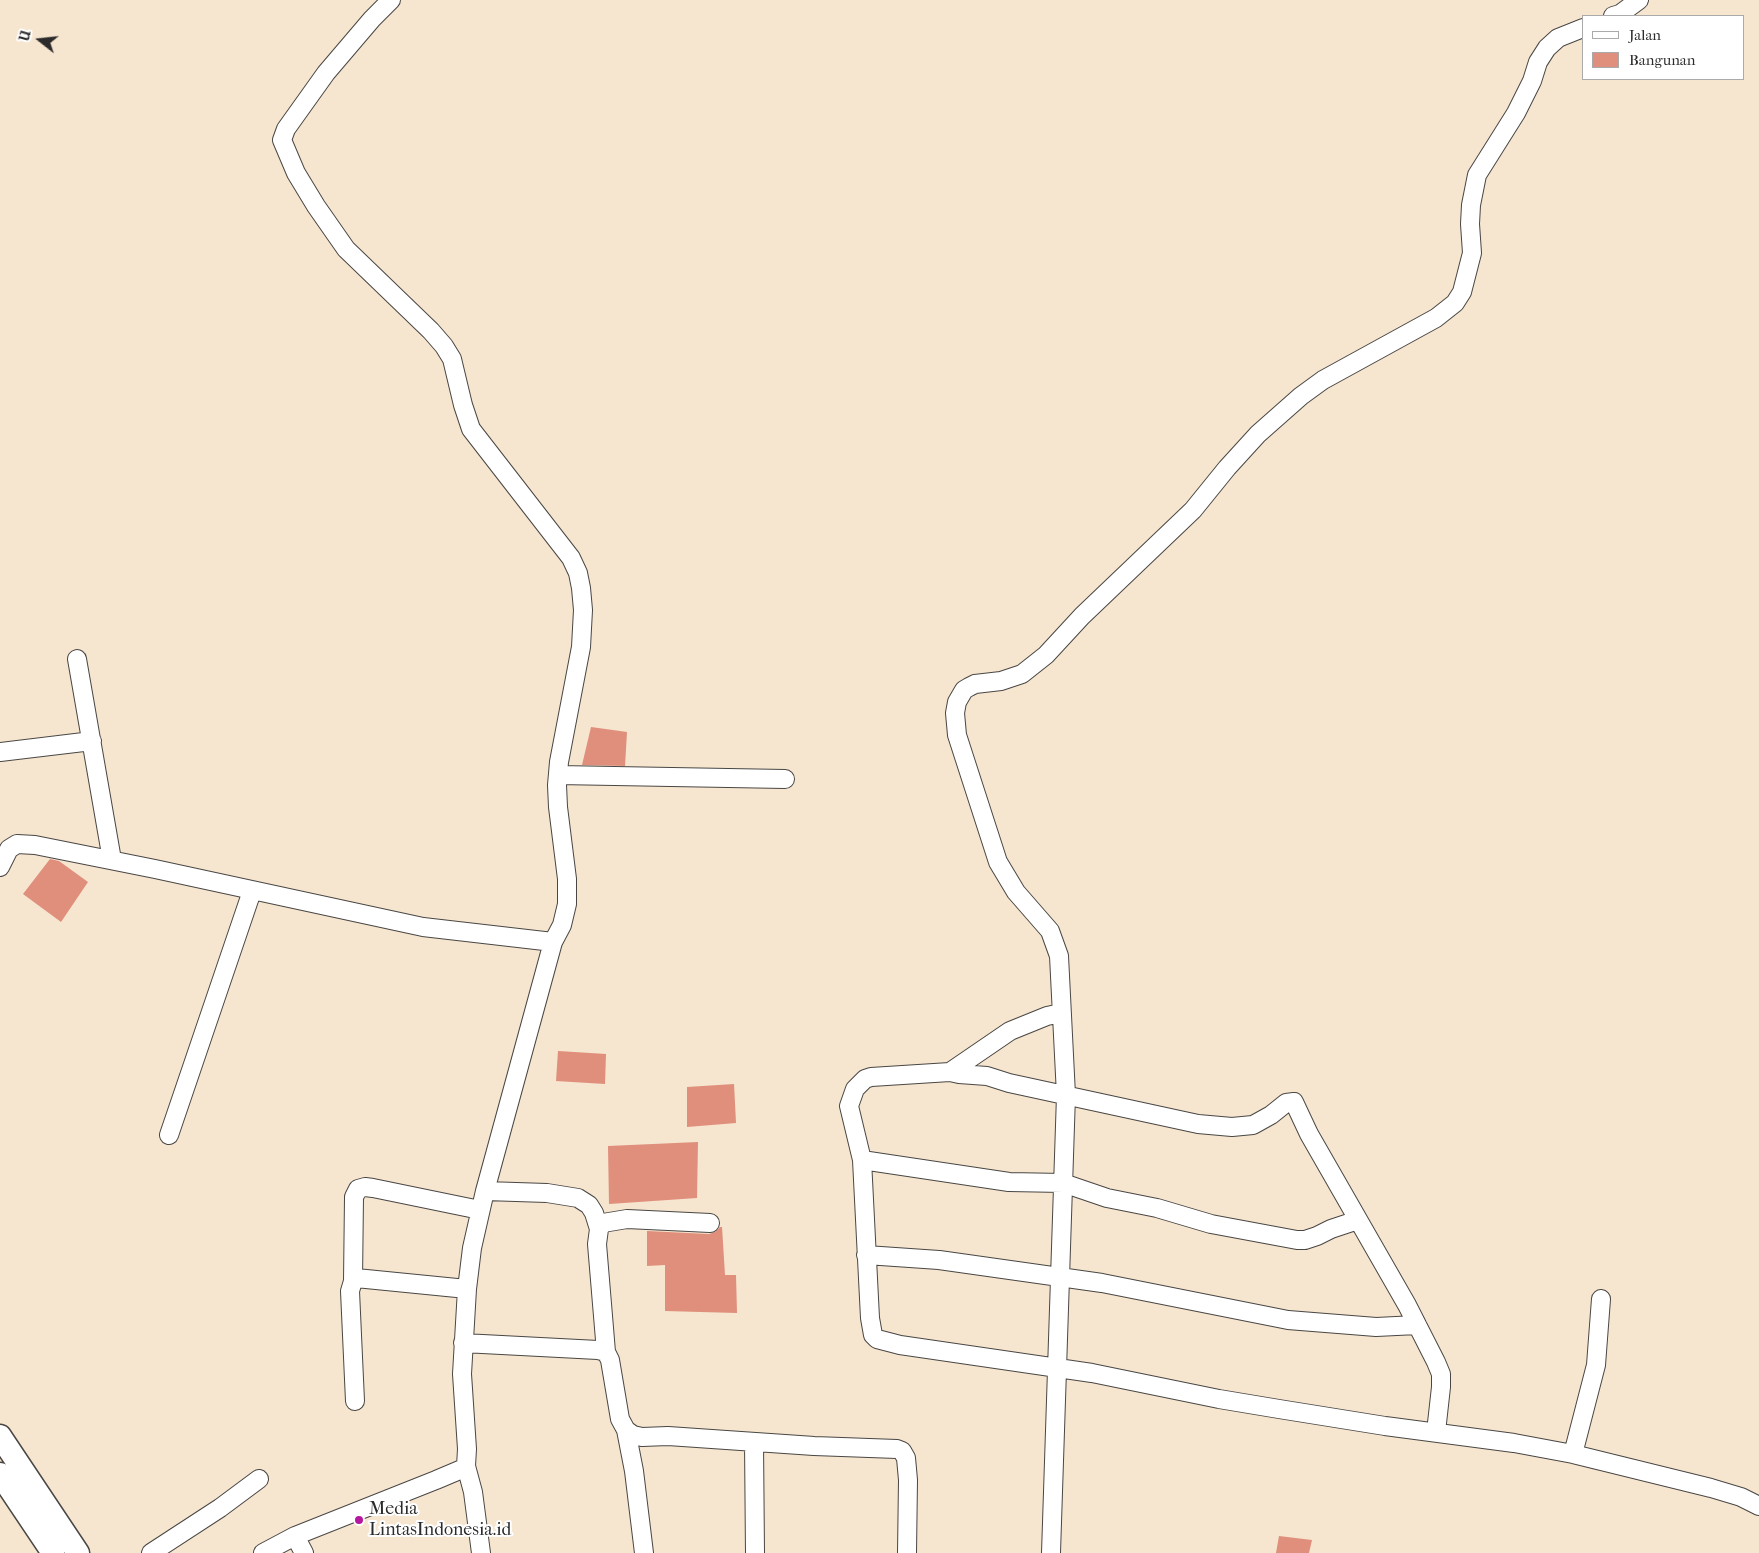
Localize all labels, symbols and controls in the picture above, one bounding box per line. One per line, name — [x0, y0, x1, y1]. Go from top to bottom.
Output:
north arrow — [15, 15, 65, 65]
legend — [1582, 15, 1744, 80]
text: Jalan — [1629, 26, 1661, 44]
text: U — [15, 28, 35, 43]
text: Bangunan — [1629, 51, 1696, 69]
place label: Media LintasIndonesia.id — [369, 1499, 511, 1542]
marker: Media LintasIndonesia.id — [353, 1514, 365, 1526]

